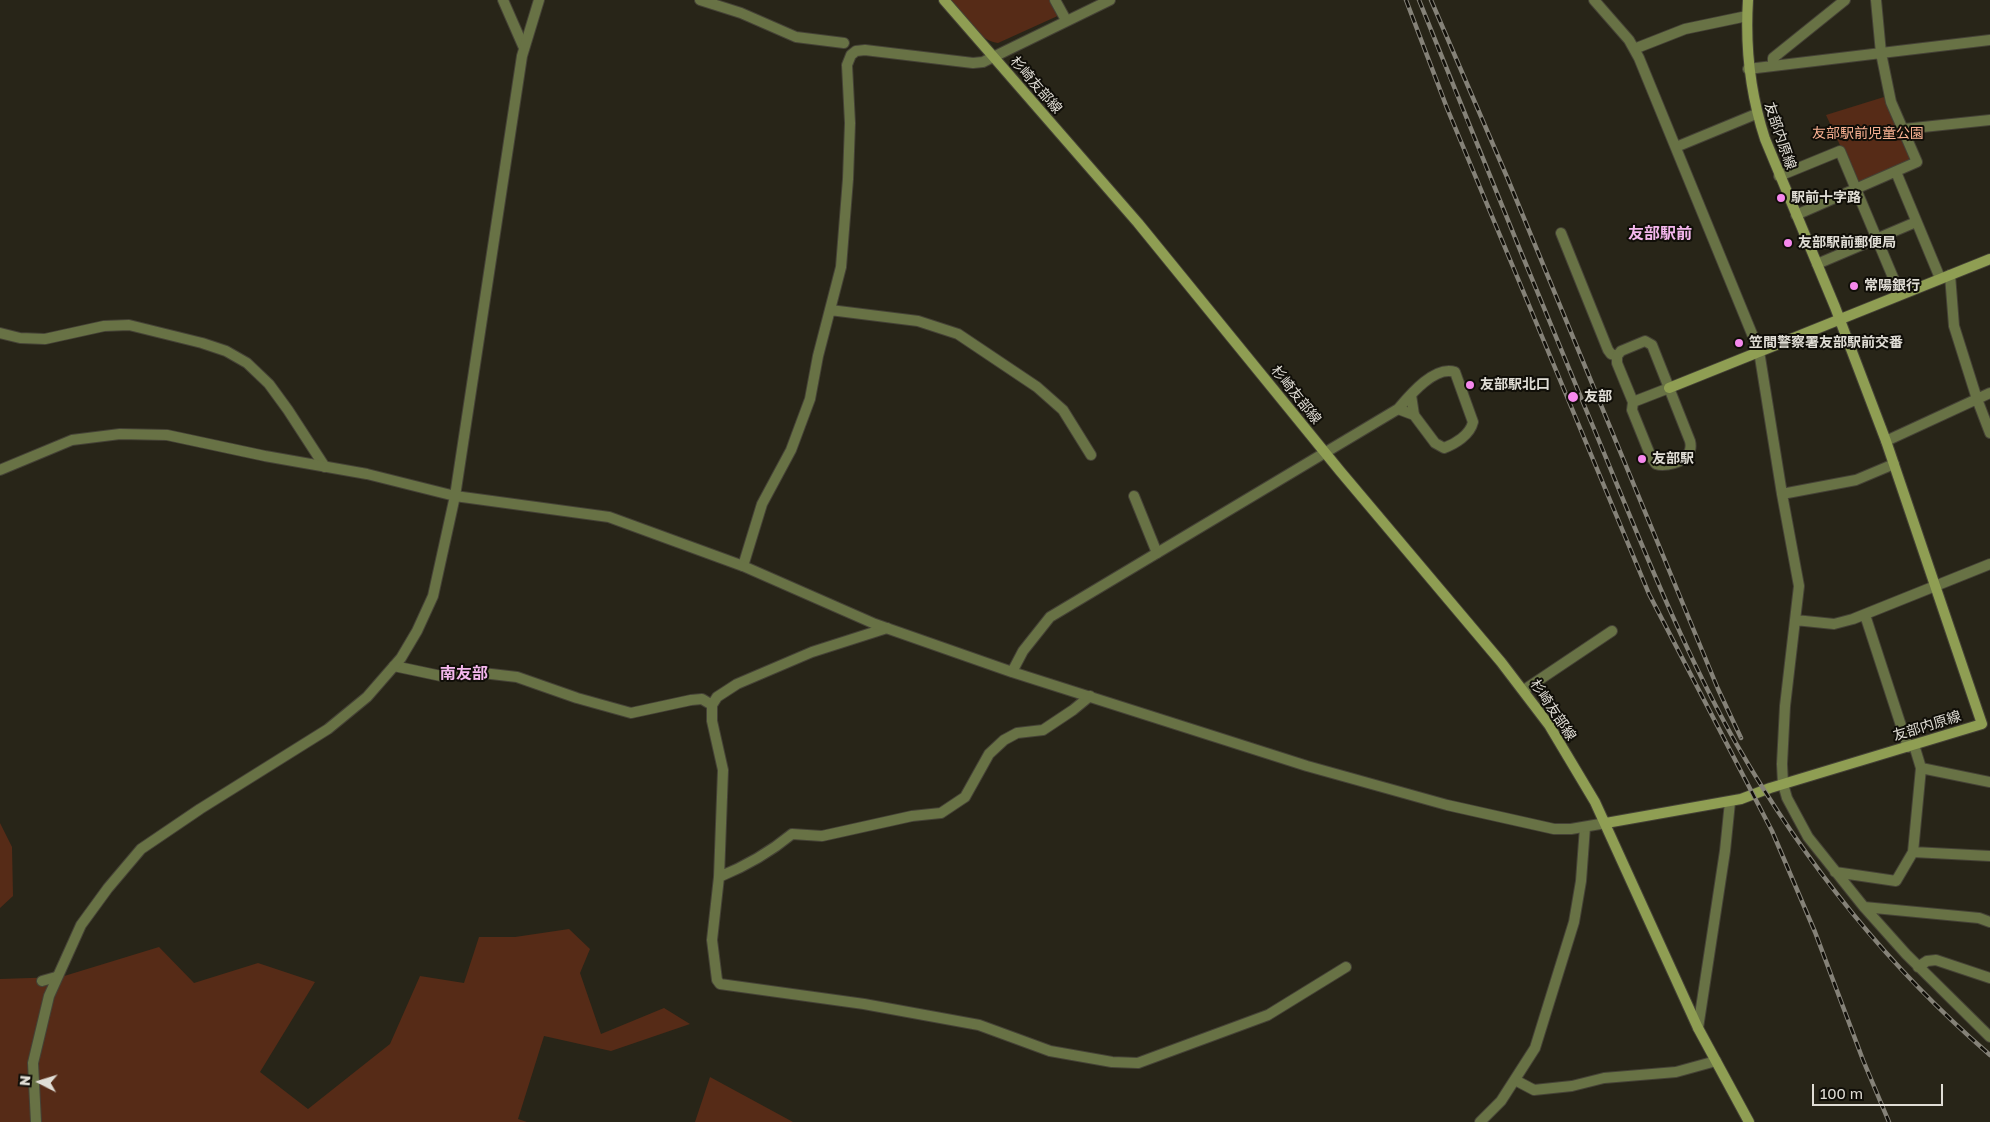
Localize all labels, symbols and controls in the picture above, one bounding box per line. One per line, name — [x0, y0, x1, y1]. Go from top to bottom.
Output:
street label: 杉崎友部線 — [1007, 53, 1065, 117]
street label: 友部内原線 — [1761, 100, 1799, 172]
park label: 友部駅前児童公園 — [1812, 126, 1924, 142]
place label: 駅前十字路 — [1791, 190, 1861, 206]
marker: 駅前十字路 — [1775, 192, 1787, 204]
district label: 友部駅前 — [1628, 224, 1692, 244]
place label: 友部駅前郵便局 — [1798, 235, 1896, 251]
marker: 友部駅前郵便局 — [1782, 237, 1794, 249]
place label: 常陽銀行 — [1864, 278, 1920, 294]
marker: 常陽銀行 — [1848, 280, 1860, 292]
place label: 笠間警察署友部駅前交番 — [1749, 335, 1903, 351]
marker: 笠間警察署友部駅前交番 — [1733, 337, 1745, 349]
street label: 杉崎友部線 — [1267, 363, 1325, 427]
place label: 友部駅北口 — [1480, 377, 1550, 393]
marker: 友部駅北口 — [1464, 379, 1476, 391]
place label: 友部 — [1584, 389, 1612, 405]
marker: 友部 — [1566, 390, 1580, 404]
place label: 友部駅 — [1652, 451, 1694, 467]
marker: 友部駅 — [1636, 453, 1648, 465]
district label: 南友部 — [440, 664, 488, 684]
street label: 杉崎友部線 — [1526, 676, 1580, 744]
street label: 友部内原線 — [1891, 708, 1963, 744]
north arrow — [15, 1057, 65, 1107]
scale bar — [1815, 1074, 1946, 1106]
text: N — [16, 1075, 33, 1087]
text: 100 m — [1820, 1084, 1863, 1102]

